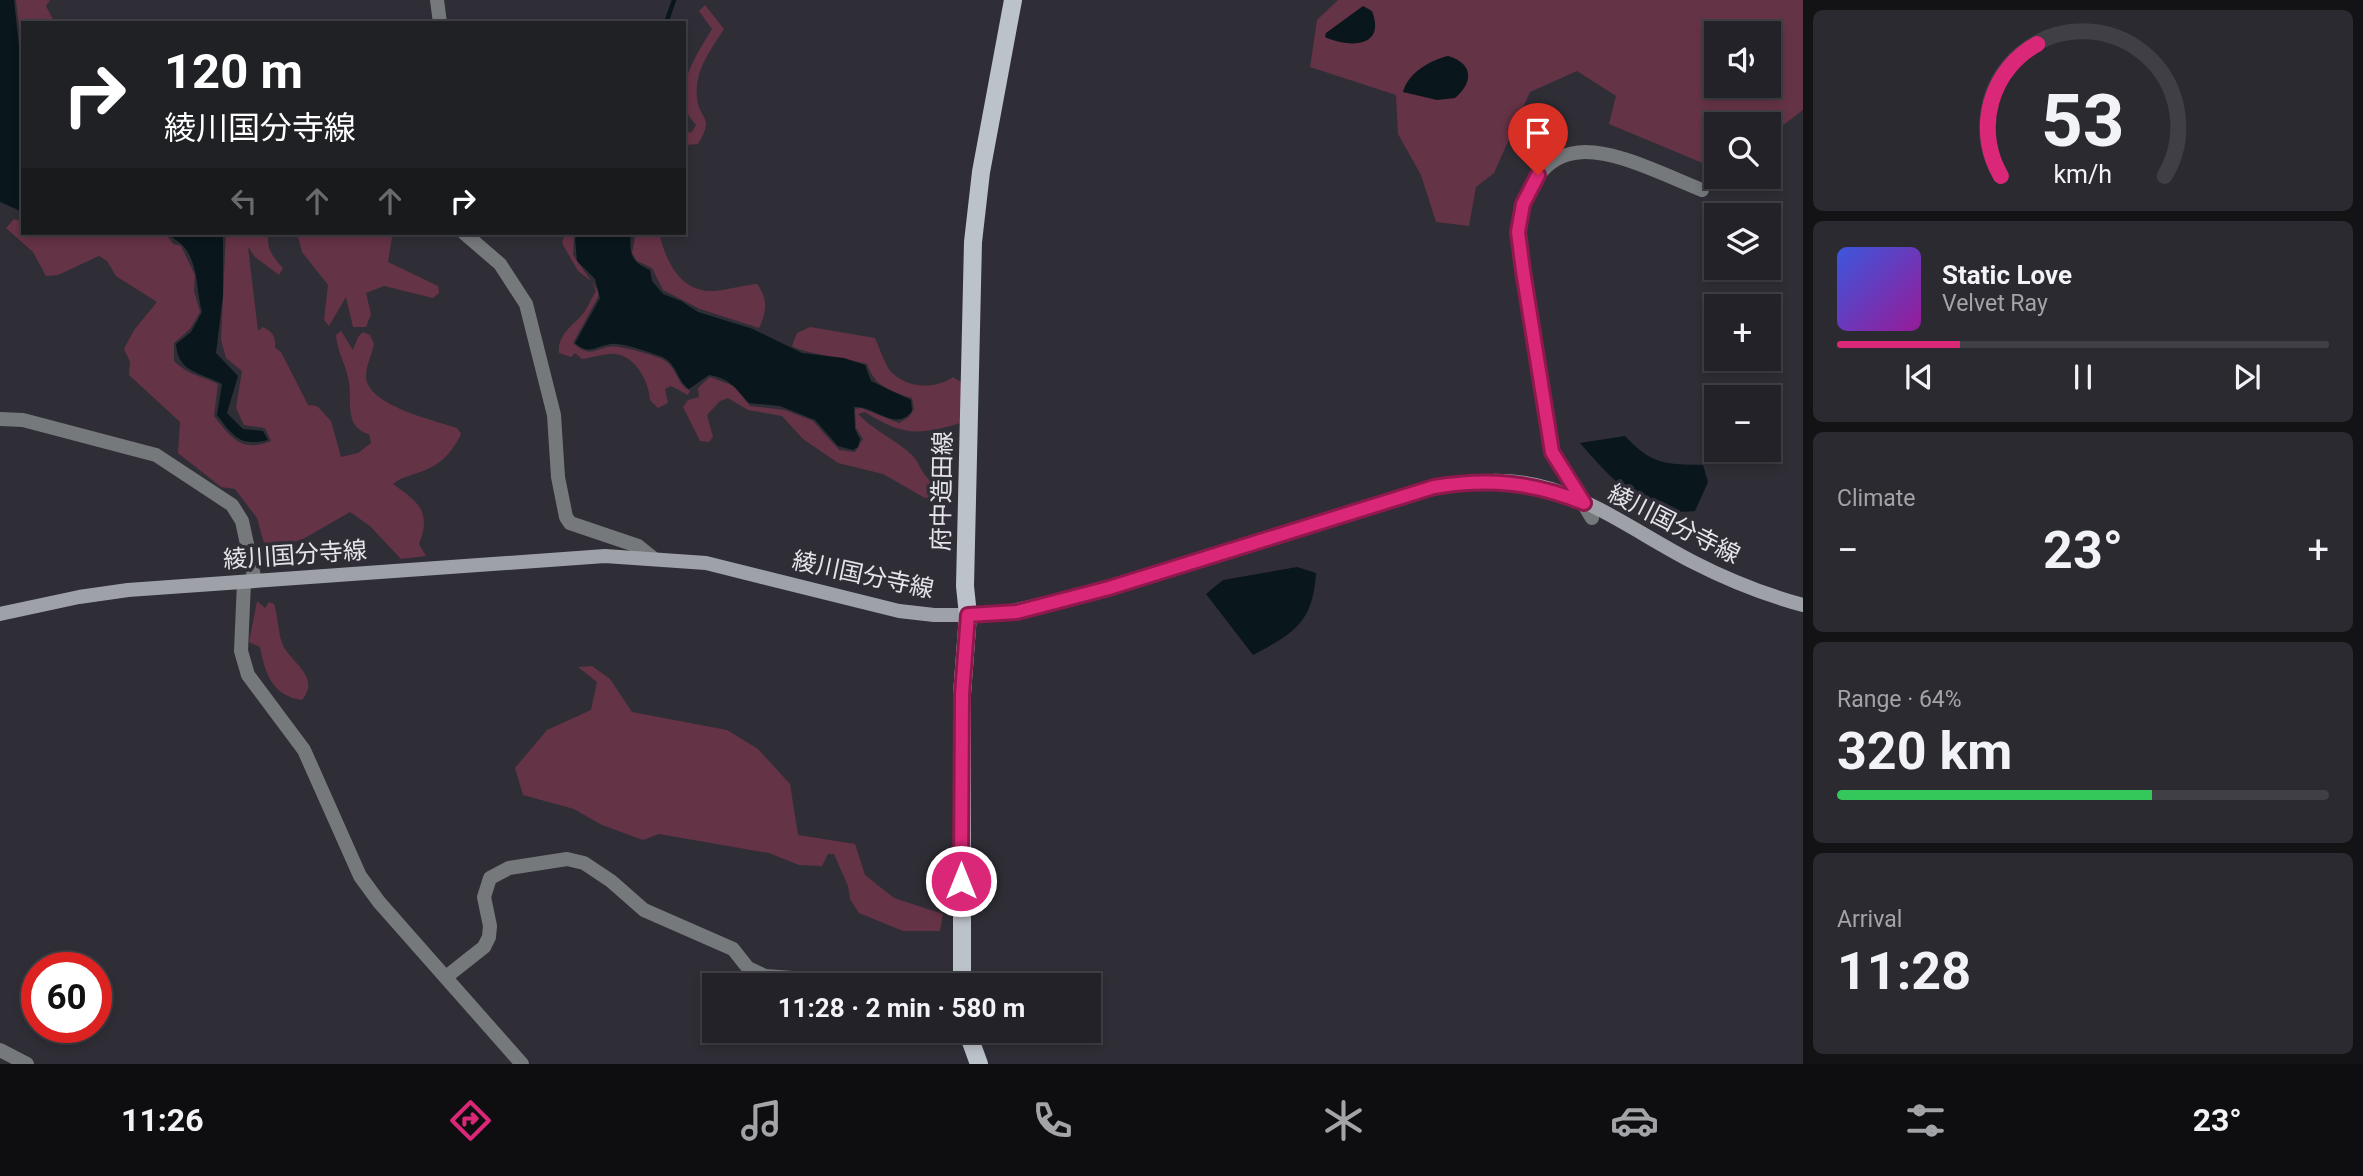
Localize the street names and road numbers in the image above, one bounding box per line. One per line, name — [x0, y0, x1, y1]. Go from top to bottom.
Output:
street label: 府中造田線 — [927, 431, 957, 551]
street label: 綾川国分寺線 — [1603, 479, 1745, 569]
street label: 綾川国分寺線 — [222, 536, 368, 574]
street label: 綾川国分寺線 — [790, 546, 936, 604]

